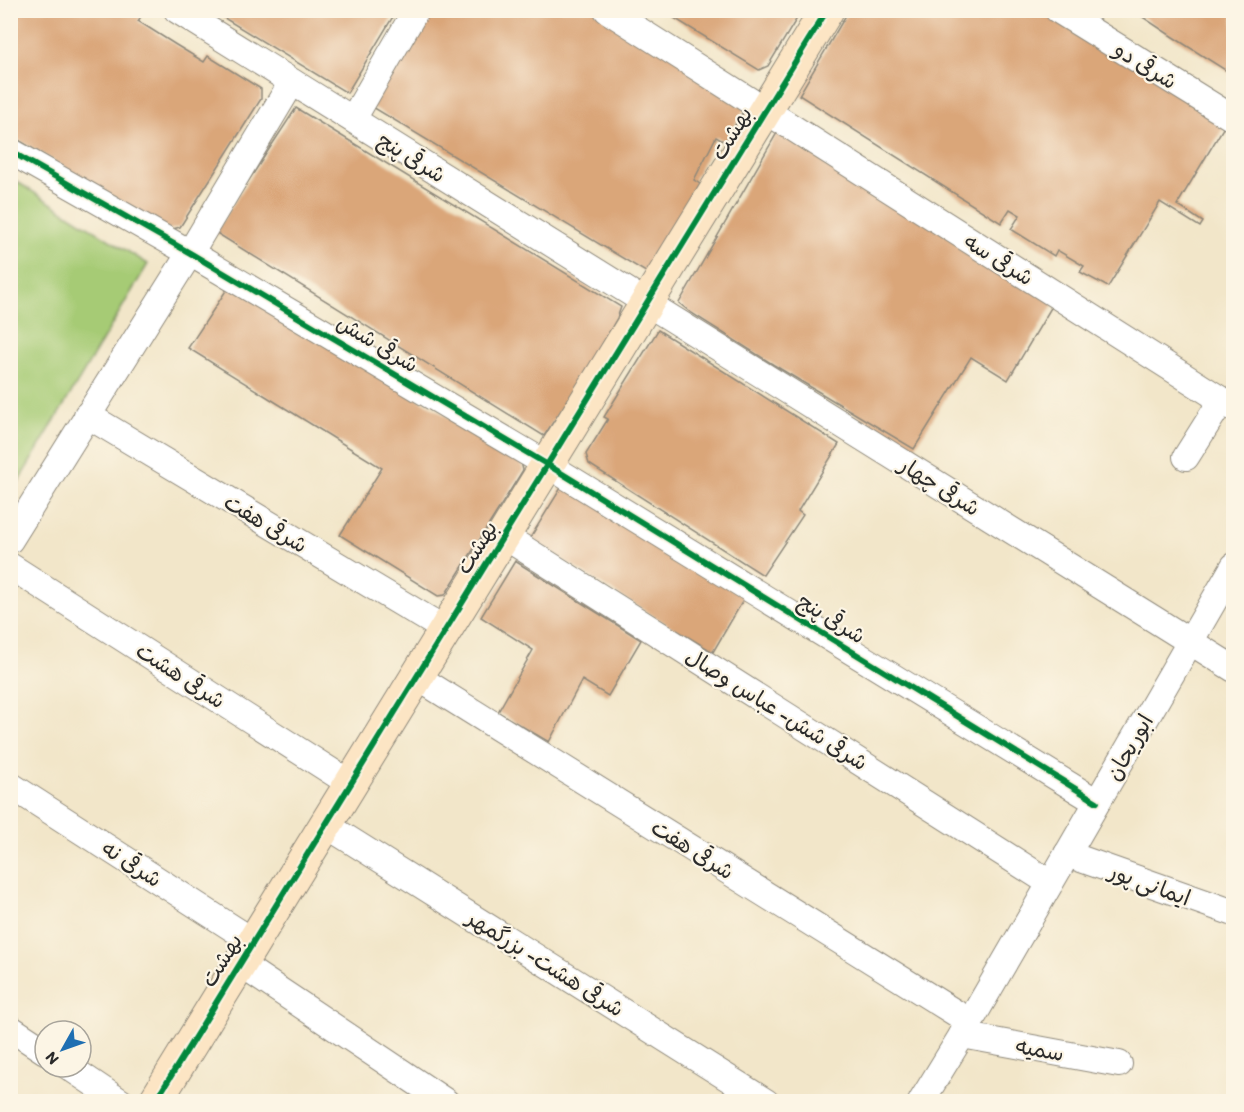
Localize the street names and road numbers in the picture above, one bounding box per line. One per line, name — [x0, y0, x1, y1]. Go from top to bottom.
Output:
street label: شرقی دو — [1108, 35, 1182, 95]
street label: بهشت — [705, 102, 758, 165]
street label: شرقی پنج — [372, 126, 451, 190]
street label: شرقی سه — [959, 228, 1039, 291]
street label: شرقی شش — [332, 309, 423, 378]
street label: شرقی چهار — [893, 450, 985, 522]
street label: شرقی هفت — [219, 488, 312, 559]
street label: بهشت — [450, 516, 503, 579]
street label: شرقی پنج — [792, 587, 871, 651]
street label: شرقی هشت — [131, 637, 231, 714]
street label: شرقی شش- عباس وصال — [681, 642, 873, 776]
street label: ابوریحان — [1100, 709, 1159, 785]
street label: شرقی هفت — [646, 813, 739, 885]
street label: شرقی نه — [96, 834, 167, 893]
street label: ایمانی پور — [1103, 857, 1194, 913]
street label: شرقی هشت- بزرگمهر — [461, 903, 629, 1023]
street label: بهشت — [195, 929, 248, 992]
street label: سمیه — [1014, 1032, 1066, 1067]

